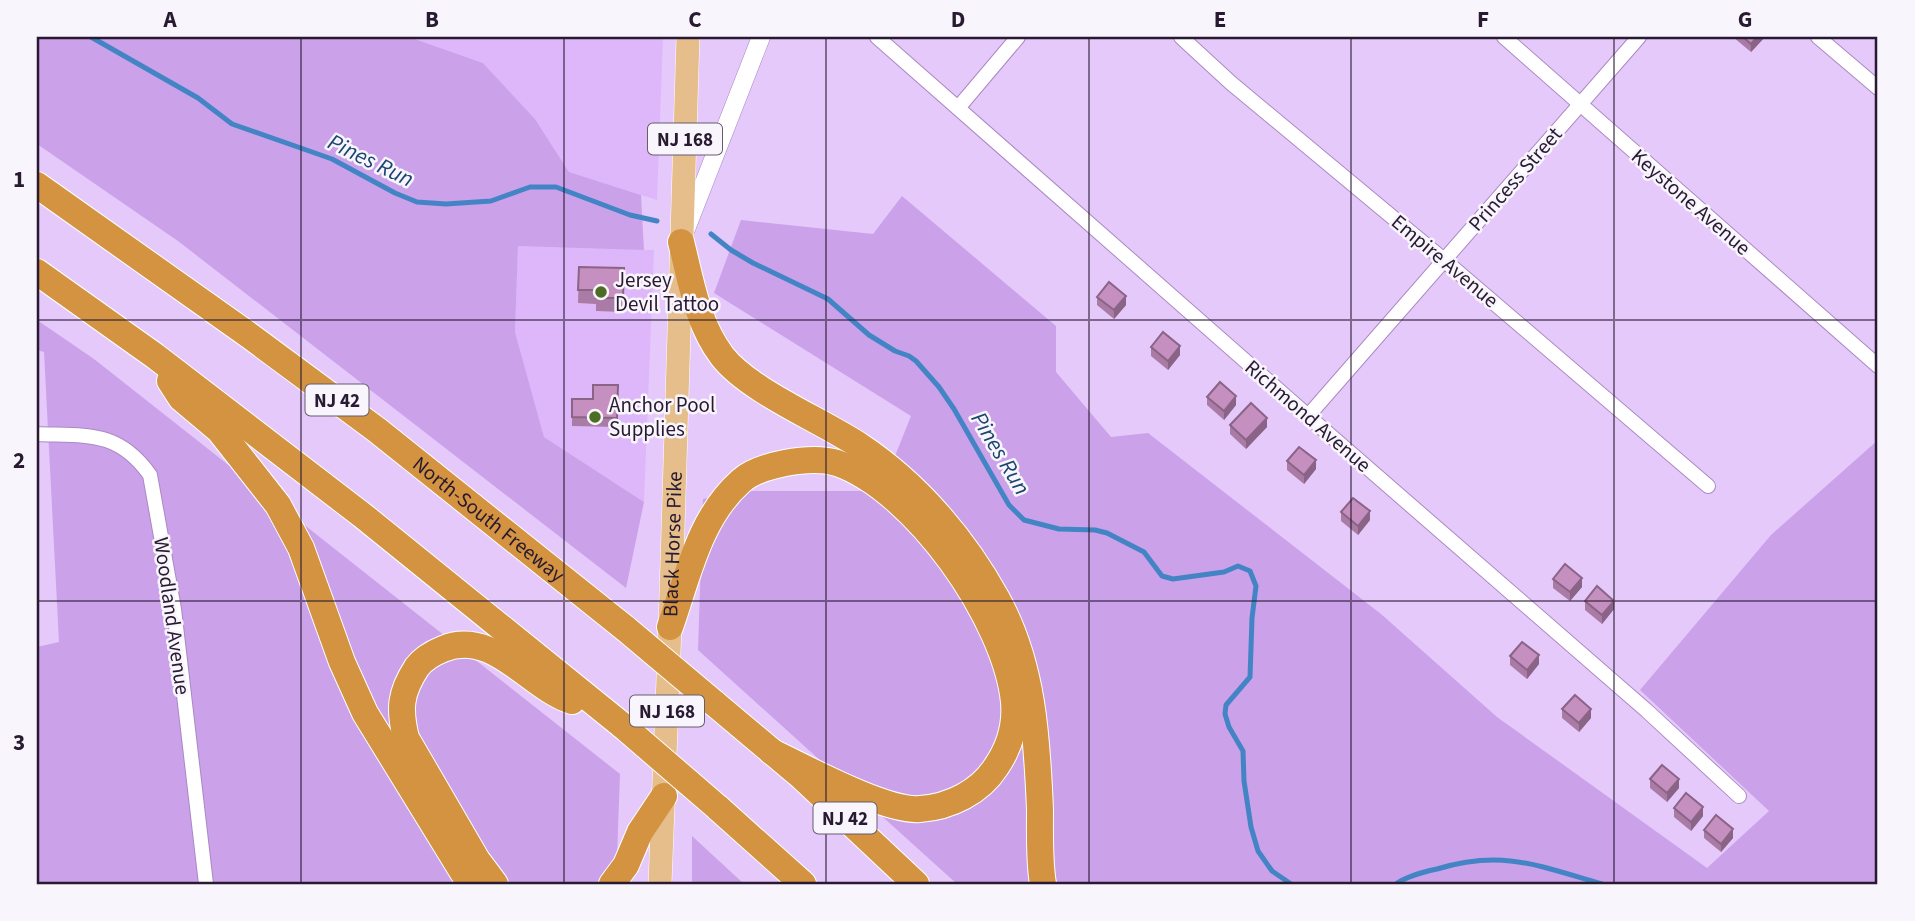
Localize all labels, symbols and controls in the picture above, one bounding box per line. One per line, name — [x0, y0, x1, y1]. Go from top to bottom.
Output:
text: A — [162, 3, 177, 36]
text: B — [425, 3, 439, 36]
text: C — [688, 3, 702, 36]
text: D — [951, 3, 965, 36]
text: E — [1214, 3, 1226, 36]
text: F — [1477, 3, 1489, 36]
text: G — [1738, 3, 1752, 36]
street label: Princess Street — [1461, 120, 1569, 238]
road number: NJ 168 — [648, 124, 722, 154]
water label: Pines Run — [322, 125, 419, 195]
street label: Keystone Avenue — [1625, 142, 1757, 262]
text: 1 — [13, 163, 25, 196]
street label: Empire Avenue — [1385, 207, 1505, 315]
place label: Jersey Devil Tattoo — [615, 265, 719, 319]
marker: Jersey Devil Tattoo — [593, 284, 609, 300]
street label: Richmond Avenue — [1238, 353, 1378, 479]
road number: NJ 42 — [306, 384, 368, 416]
place label: Anchor Pool Supplies — [609, 390, 715, 444]
water label: Pines Run — [963, 405, 1038, 501]
marker: Anchor Pool Supplies — [587, 409, 603, 425]
text: 2 — [13, 444, 25, 477]
street label: North-South Freeway — [406, 449, 571, 589]
street label: Black Horse Pike — [655, 471, 690, 618]
street label: Woodland Avenue — [146, 535, 198, 697]
road number: NJ 168 — [630, 696, 704, 726]
text: 3 — [13, 726, 25, 759]
road number: NJ 42 — [814, 803, 876, 834]

